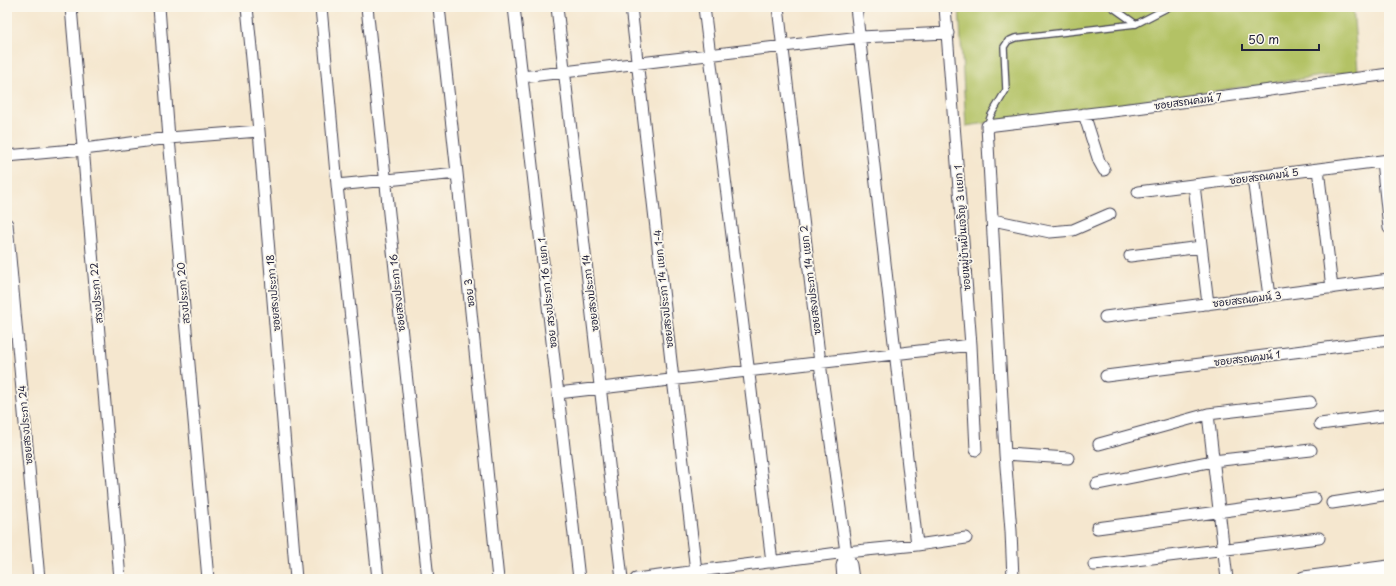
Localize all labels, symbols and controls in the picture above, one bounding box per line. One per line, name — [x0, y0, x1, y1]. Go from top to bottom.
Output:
scale bar — [1242, 26, 1319, 52]
text: 50 m — [1248, 30, 1279, 48]
street label: ซอยสรณคมน์ 7 — [1153, 88, 1223, 113]
street label: ซอยสรณคมน์ 5 — [1229, 164, 1300, 187]
street label: ซอยหมู่บ้านปิ่นเจริญ 3 แยก 1 — [949, 165, 974, 291]
street label: ซอยสรงประภา 14 แยก 2 — [795, 224, 824, 336]
street label: ซอยสรงประภา 14 แยก 1-4 — [649, 229, 676, 349]
street label: ซอย สรงประภา 16 แยก 1 — [533, 237, 560, 349]
street label: ซอยสรงประภา 14 — [577, 253, 602, 332]
street label: ซอยสรงประภา 18 — [262, 254, 283, 332]
street label: ซอยสรงประภา 16 — [385, 254, 408, 333]
street label: สรงประภา 22 — [85, 262, 106, 324]
street label: สรงประภา 20 — [172, 262, 193, 325]
street label: ซอย 3 — [460, 278, 477, 308]
street label: ซอยสรณคมน์ 3 — [1212, 287, 1282, 310]
street label: ซอยสรณคมน์ 1 — [1213, 346, 1281, 369]
street label: ซอยสรงประภา 24 — [14, 384, 35, 465]

